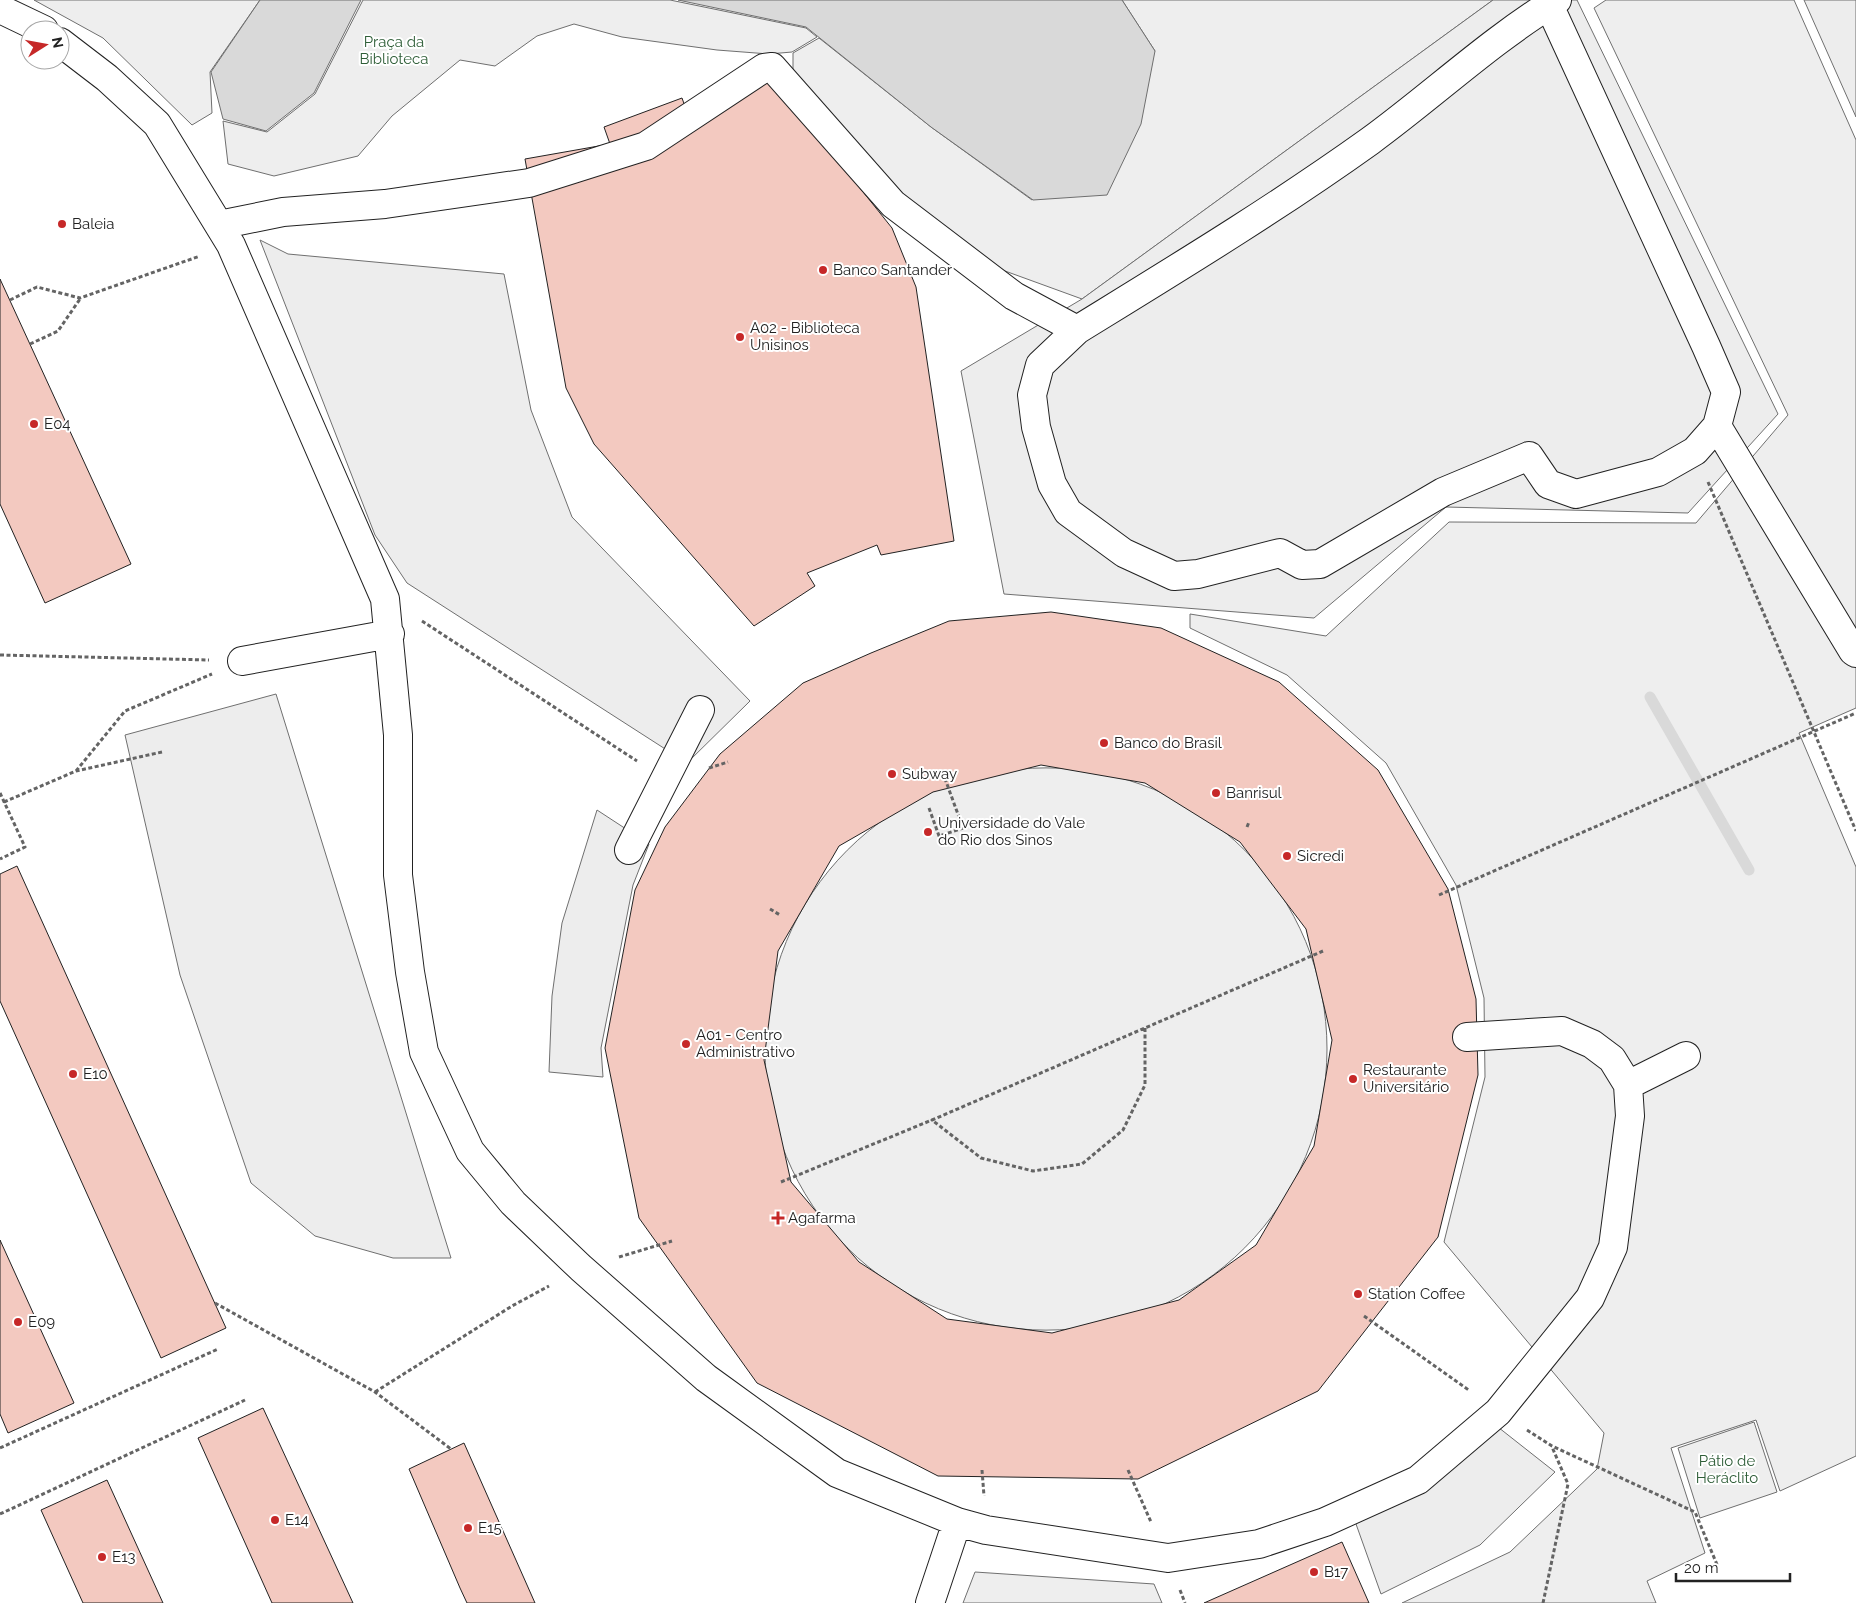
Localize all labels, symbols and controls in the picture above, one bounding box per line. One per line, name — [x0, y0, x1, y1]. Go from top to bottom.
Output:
north arrow — [20, 20, 70, 70]
park label: Praça da Biblioteca — [360, 33, 428, 68]
text: N — [49, 36, 67, 49]
place label: Baleia — [72, 215, 115, 233]
marker: Baleia — [56, 218, 68, 230]
place label: Banco Santander — [833, 261, 953, 279]
marker: Banco Santander — [817, 264, 829, 276]
place label: A02 - Biblioteca Unisinos — [750, 319, 860, 354]
marker: A02 - Biblioteca Unisinos — [734, 331, 746, 343]
place label: E04 — [44, 415, 71, 433]
marker: E04 — [28, 418, 40, 430]
place label: Banco do Brasil — [1114, 734, 1223, 752]
marker: Banco do Brasil — [1098, 737, 1110, 749]
place label: Subway — [902, 765, 957, 783]
marker: Subway — [886, 768, 898, 780]
place label: Banrisul — [1226, 784, 1283, 802]
marker: Banrisul — [1210, 787, 1222, 799]
place label: Universidade do Vale do Rio dos Sinos — [938, 814, 1085, 849]
marker: Universidade do Vale do Rio dos Sinos — [922, 826, 934, 838]
place label: Sicredi — [1297, 847, 1344, 865]
marker: Sicredi — [1281, 850, 1293, 862]
place label: A01 - Centro Administrativo — [696, 1026, 795, 1061]
marker: A01 - Centro Administrativo — [680, 1038, 692, 1050]
place label: Restaurante Universitário — [1363, 1061, 1449, 1096]
place label: E10 — [83, 1065, 108, 1083]
marker: E10 — [67, 1068, 79, 1080]
marker: Restaurante Universitário — [1347, 1073, 1359, 1085]
place label: Agafarma — [788, 1209, 856, 1227]
marker: Agafarma — [772, 1212, 784, 1224]
place label: Station Coffee — [1368, 1285, 1465, 1303]
marker: Station Coffee — [1352, 1288, 1364, 1300]
place label: E09 — [28, 1313, 55, 1331]
marker: E09 — [12, 1316, 24, 1328]
park label: Pátio de Heráclito — [1696, 1452, 1758, 1487]
place label: E14 — [285, 1511, 309, 1529]
marker: E14 — [269, 1514, 281, 1526]
place label: E15 — [478, 1519, 502, 1537]
marker: E15 — [462, 1522, 474, 1534]
place label: E13 — [112, 1548, 136, 1566]
scale bar — [1676, 1550, 1790, 1582]
marker: E13 — [96, 1551, 108, 1563]
text: 20 m — [1684, 1559, 1719, 1577]
place label: B17 — [1324, 1563, 1348, 1581]
marker: B17 — [1308, 1566, 1320, 1578]

